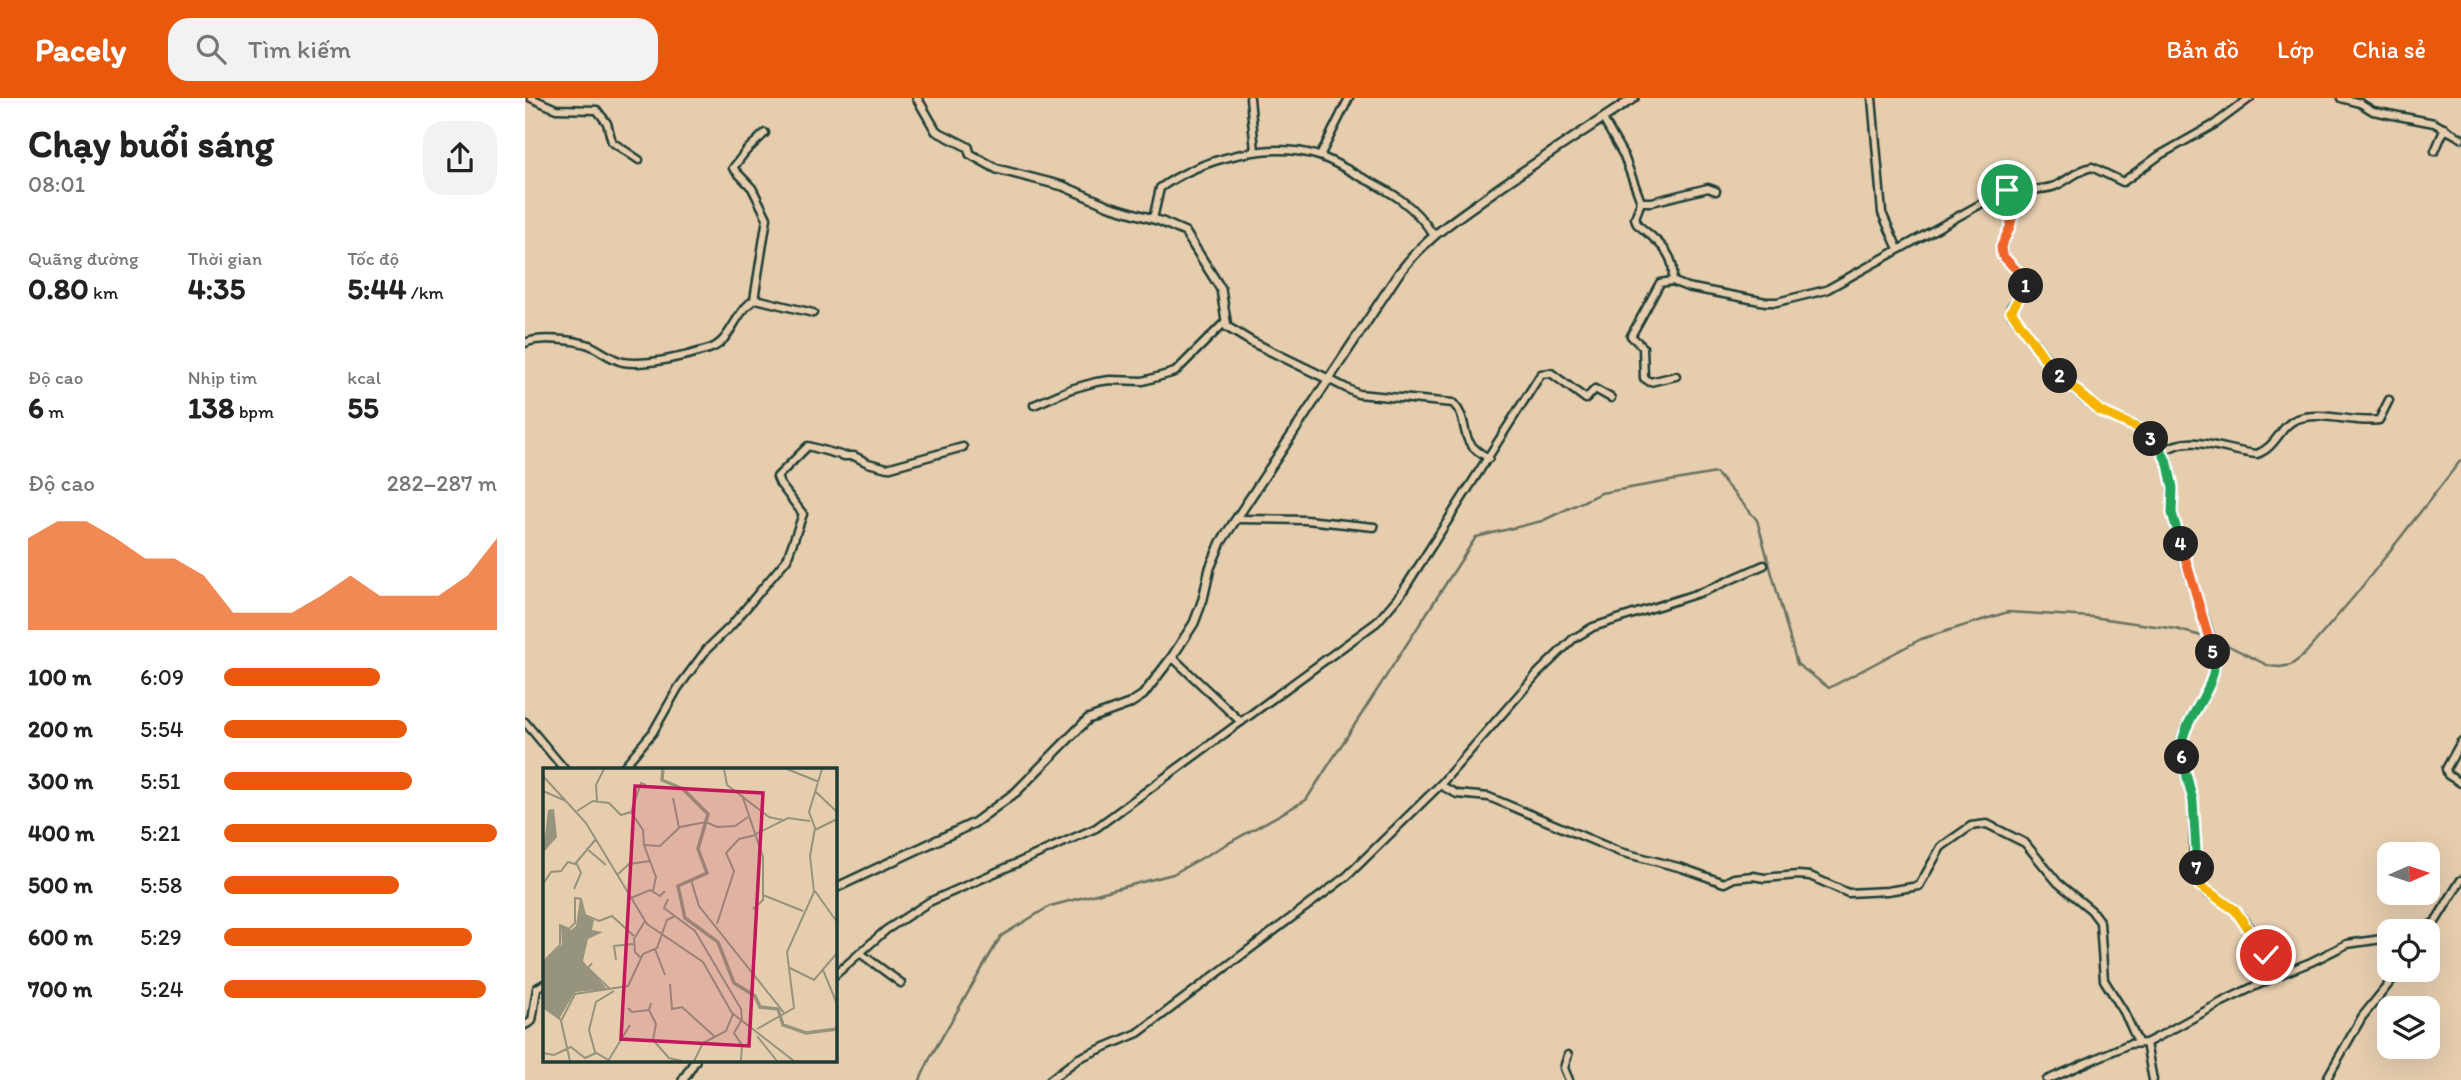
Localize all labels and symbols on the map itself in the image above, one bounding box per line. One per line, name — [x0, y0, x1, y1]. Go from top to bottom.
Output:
pin — [1977, 160, 2037, 220]
pin: 1 — [2009, 268, 2043, 304]
pin: 2 — [2043, 358, 2077, 394]
pin: 3 — [2133, 422, 2169, 456]
pin: 4 — [2163, 526, 2199, 562]
pin: 5 — [2195, 634, 2231, 670]
pin: 6 — [2165, 740, 2199, 774]
inset map — [543, 768, 837, 1062]
north arrow — [2377, 842, 2439, 905]
pin: 7 — [2179, 850, 2215, 886]
pin — [2236, 925, 2296, 985]

